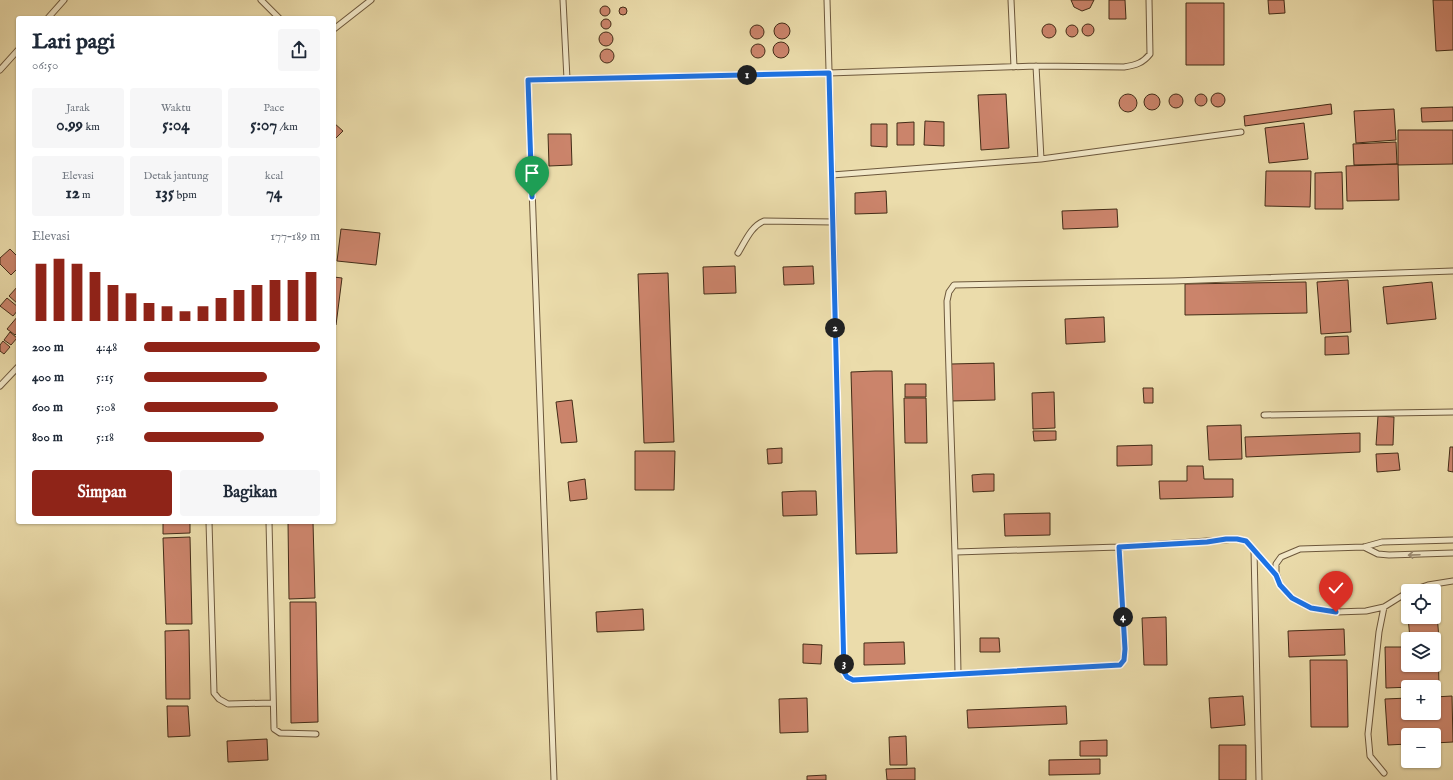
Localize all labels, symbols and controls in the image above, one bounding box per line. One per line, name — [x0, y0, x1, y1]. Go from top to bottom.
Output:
text: Lari pagi — [32, 28, 115, 56]
button: share — [278, 29, 320, 71]
text: 06:50 — [32, 57, 58, 74]
pin: 1 — [737, 65, 757, 85]
text: 1 — [745, 68, 749, 82]
text: Jarak — [66, 101, 90, 115]
text: Waktu — [161, 101, 191, 115]
text: Pace — [264, 101, 284, 115]
text: 0.99 — [56, 115, 83, 136]
text: 5:04 — [162, 115, 190, 136]
text: 5:07 — [250, 115, 277, 136]
text: km — [83, 120, 100, 134]
text: /km — [277, 120, 298, 134]
pin — [515, 156, 549, 197]
icon: arrive — [521, 162, 543, 184]
text: Elevasi — [62, 169, 94, 183]
text: Detak jantung — [143, 169, 209, 183]
text: kcal — [265, 169, 283, 183]
text: 12 — [65, 183, 80, 204]
text: 135 — [155, 183, 174, 204]
text: 74 — [266, 183, 282, 204]
text: m — [80, 188, 91, 202]
text: bpm — [174, 188, 197, 202]
text: Elevasi — [32, 228, 70, 245]
text: 177–189 m — [270, 228, 320, 245]
pin: 2 — [825, 318, 845, 338]
text: 2 — [832, 321, 838, 335]
text: 200 m — [32, 339, 64, 356]
text: 4:48 — [96, 339, 117, 356]
text: 400 m — [32, 369, 64, 386]
text: 5:15 — [96, 369, 114, 386]
text: 600 m — [32, 399, 63, 416]
text: 5:08 — [96, 399, 116, 416]
text: 800 m — [32, 429, 63, 446]
text: 5:18 — [96, 429, 114, 446]
button: Simpan — [32, 470, 172, 516]
button: Bagikan — [180, 470, 320, 516]
one-way arrow — [1408, 551, 1421, 558]
pin — [1319, 571, 1353, 612]
icon: check — [1325, 577, 1347, 599]
map controls — [1401, 584, 1441, 768]
button: locate — [1401, 584, 1441, 624]
pin: 4 — [1113, 607, 1133, 627]
text: 4 — [1120, 610, 1126, 624]
button: layers — [1401, 632, 1441, 672]
pin: 3 — [834, 654, 854, 674]
text: 3 — [842, 657, 846, 671]
button: + — [1401, 680, 1441, 720]
button: − — [1401, 728, 1441, 768]

